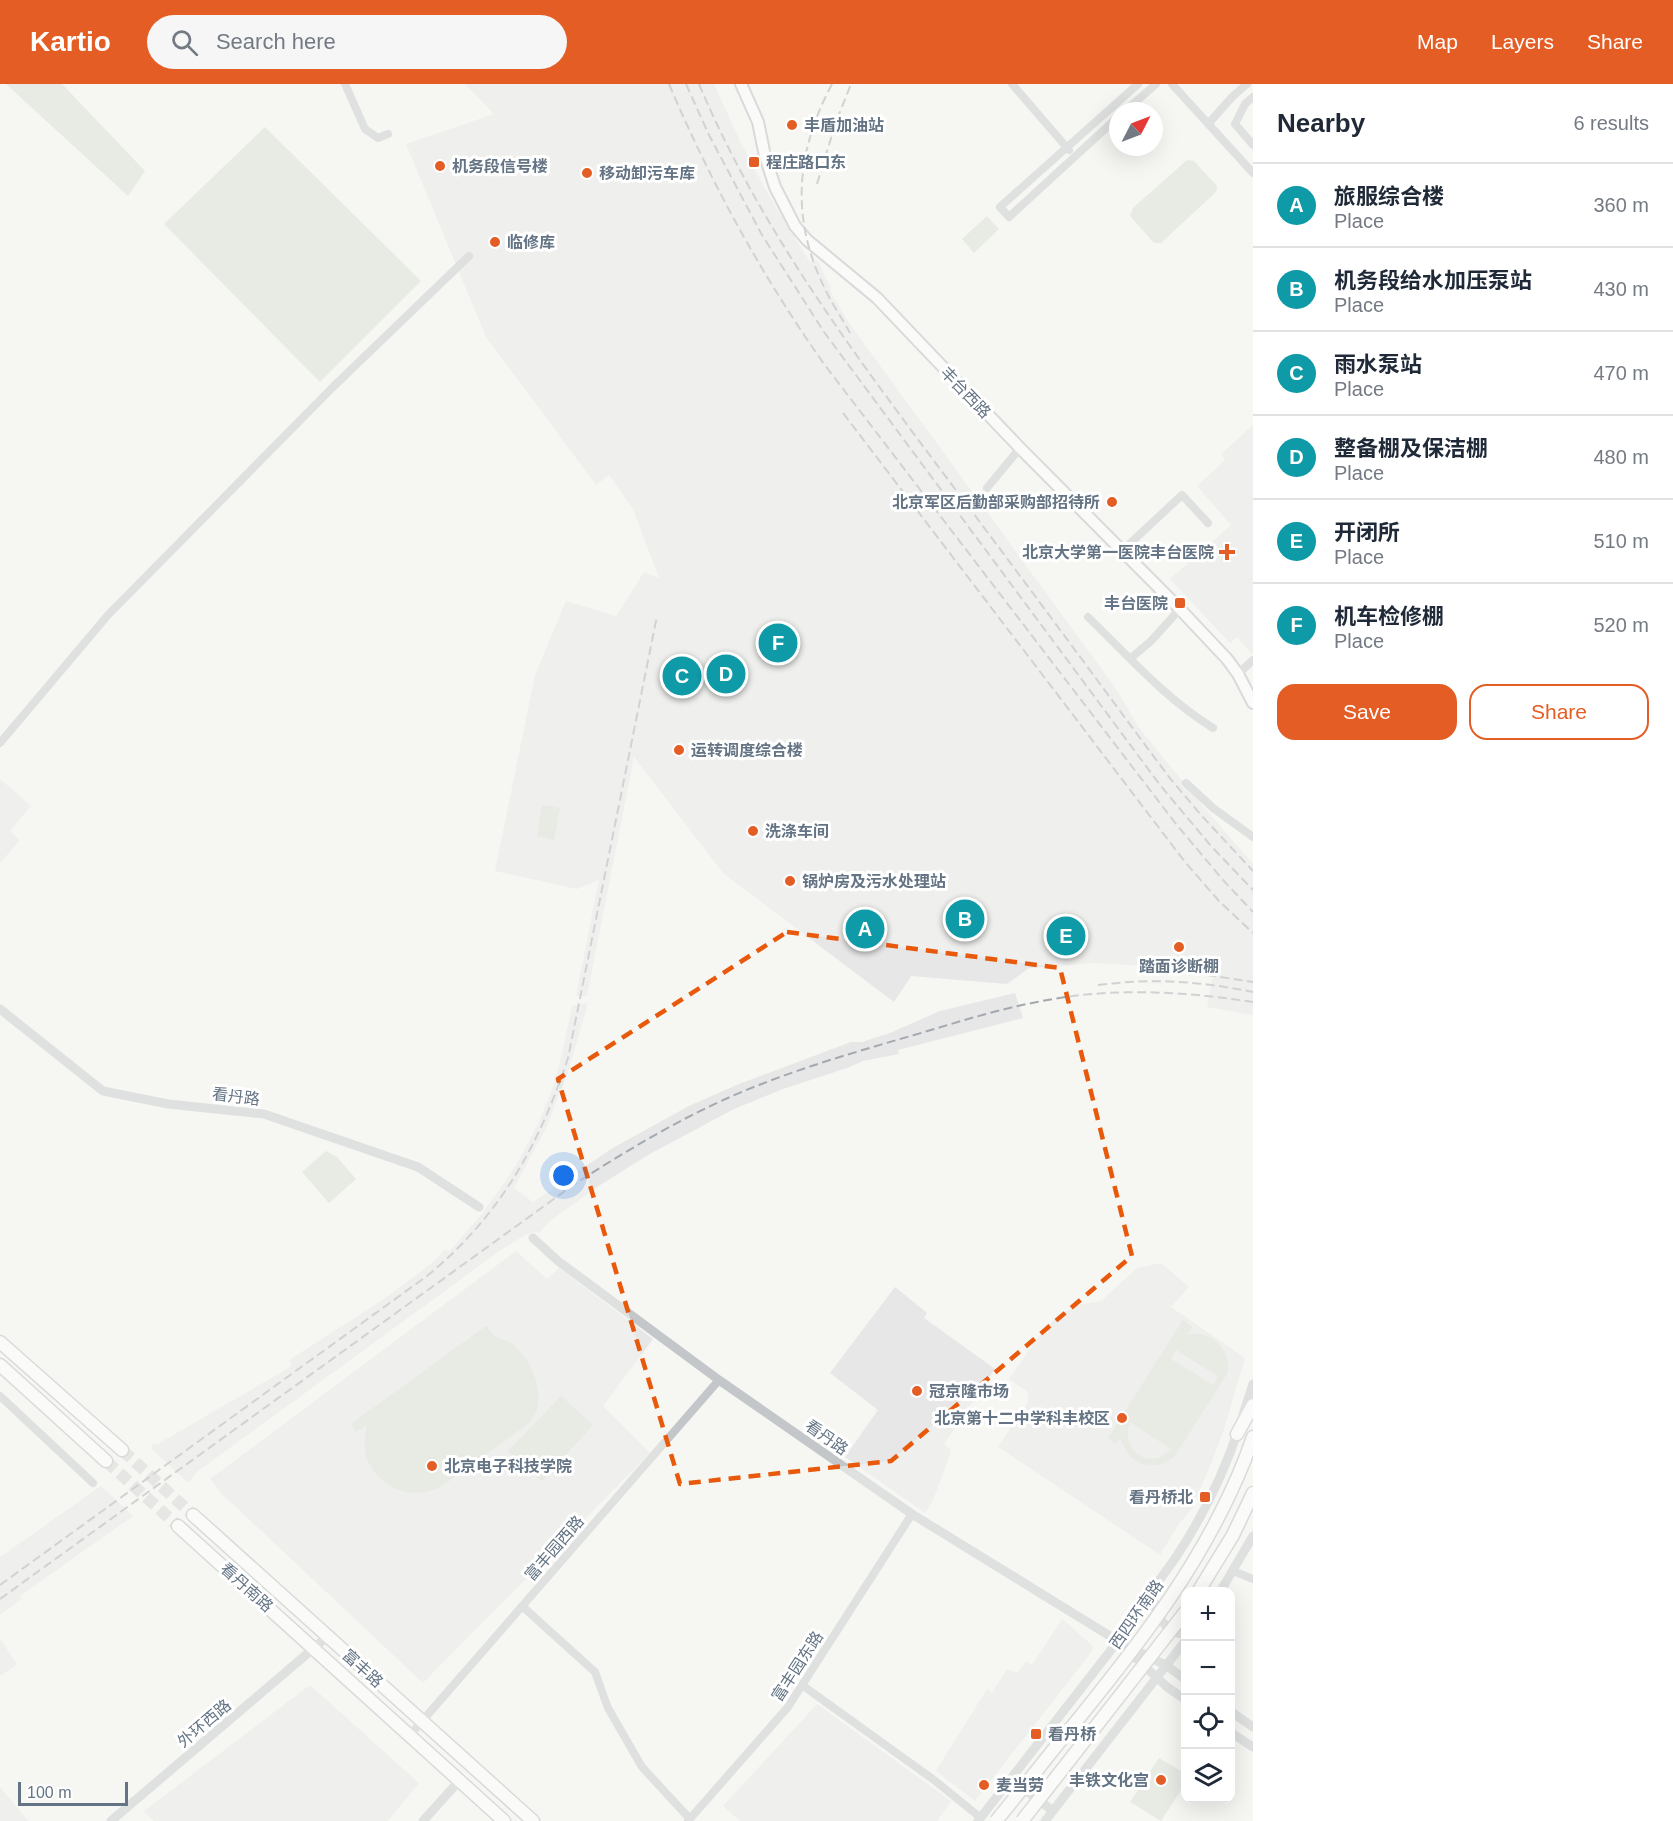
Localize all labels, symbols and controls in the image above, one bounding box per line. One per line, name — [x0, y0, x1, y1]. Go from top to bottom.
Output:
search box — [147, 15, 567, 69]
text: Kartio — [30, 26, 111, 57]
icon: search — [168, 26, 201, 59]
text: Search here — [216, 29, 336, 54]
text: Map — [1417, 30, 1458, 53]
text: Layers — [1491, 30, 1554, 53]
text: Share — [1587, 30, 1643, 53]
north arrow — [1109, 102, 1163, 156]
text: Nearby — [1277, 108, 1365, 138]
text: 6 results — [1573, 112, 1649, 134]
place label: 丰盾加油站 — [804, 117, 884, 134]
marker: 丰盾加油站 — [785, 118, 799, 132]
place label: 程庄路口东 — [766, 154, 846, 171]
marker: 程庄路口东 — [747, 155, 761, 169]
place label: 机务段信号楼 — [452, 158, 548, 175]
marker: 机务段信号楼 — [433, 159, 447, 173]
place label: 移动卸污车库 — [599, 165, 695, 182]
marker: 移动卸污车库 — [580, 166, 594, 180]
text: 旅服综合楼 — [1334, 184, 1444, 209]
text: A — [1289, 194, 1304, 216]
text: 360 m — [1593, 194, 1649, 216]
text: Place — [1334, 210, 1384, 232]
place label: 临修库 — [507, 233, 555, 251]
marker: 临修库 — [488, 235, 502, 249]
text: 机务段给水加压泵站 — [1334, 268, 1532, 293]
text: B — [1289, 278, 1304, 300]
text: 430 m — [1593, 278, 1649, 300]
text: Place — [1334, 294, 1384, 316]
text: 雨水泵站 — [1334, 352, 1422, 377]
text: C — [1289, 362, 1304, 384]
text: 470 m — [1593, 362, 1649, 384]
street label: 丰台西路 — [937, 363, 994, 421]
text: Place — [1334, 378, 1384, 400]
text: 整备棚及保洁棚 — [1334, 436, 1488, 461]
text: D — [1289, 446, 1304, 468]
text: 480 m — [1593, 446, 1649, 468]
text: Place — [1334, 462, 1384, 484]
place label: 北京军区后勤部采购部招待所 — [892, 494, 1100, 511]
marker: 北京军区后勤部采购部招待所 — [1105, 495, 1119, 509]
text: 开闭所 — [1334, 520, 1400, 545]
text: E — [1290, 530, 1303, 552]
text: 510 m — [1593, 530, 1649, 552]
marker: 北京大学第一医院丰台医院 — [1218, 543, 1236, 561]
place label: 北京大学第一医院丰台医院 — [1022, 544, 1214, 561]
text: Place — [1334, 546, 1384, 568]
place label: 丰台医院 — [1104, 595, 1168, 612]
marker: 丰台医院 — [1173, 596, 1187, 610]
text: 机车检修棚 — [1334, 604, 1444, 629]
text: F — [1290, 614, 1303, 636]
text: 520 m — [1593, 614, 1649, 636]
pin: F — [758, 620, 798, 666]
text: Place — [1334, 630, 1384, 652]
pin: D — [706, 652, 746, 696]
pin: C — [662, 654, 702, 698]
button: Save — [1277, 684, 1457, 740]
button: Share — [1469, 684, 1649, 740]
place label: 运转调度综合楼 — [691, 742, 803, 759]
marker: 运转调度综合楼 — [672, 743, 686, 757]
place label: 洗涤车间 — [765, 823, 829, 840]
marker: 洗涤车间 — [746, 824, 760, 838]
place label: 锅炉房及污水处理站 — [802, 872, 946, 890]
marker: 锅炉房及污水处理站 — [783, 874, 797, 888]
pin: B — [946, 896, 984, 942]
pin: A — [846, 906, 884, 952]
pin: E — [1046, 914, 1086, 958]
marker: 踏面诊断棚 — [1172, 940, 1186, 954]
place label: 踏面诊断棚 — [1139, 958, 1219, 975]
street label: 看丹路 — [211, 1085, 261, 1108]
your location — [549, 1161, 578, 1190]
place label: 冠京隆市场 — [929, 1383, 1009, 1400]
marker: 冠京隆市场 — [910, 1384, 924, 1398]
place label: 北京第十二中学科丰校区 — [934, 1409, 1110, 1427]
marker: 北京第十二中学科丰校区 — [1115, 1411, 1129, 1425]
street label: 看丹路 — [802, 1417, 851, 1458]
place label: 北京电子科技学院 — [444, 1458, 572, 1475]
marker: 北京电子科技学院 — [425, 1459, 439, 1473]
place label: 看丹桥北 — [1129, 1489, 1193, 1506]
marker: 看丹桥北 — [1198, 1490, 1212, 1504]
street label: 富丰园西路 — [522, 1513, 587, 1584]
street label: 看丹南路 — [217, 1560, 276, 1615]
street label: 西四环南路 — [1106, 1577, 1166, 1652]
map controls — [1181, 1587, 1235, 1803]
button: + — [1181, 1587, 1235, 1641]
street label: 富丰园东路 — [769, 1628, 826, 1704]
button: − — [1181, 1641, 1235, 1695]
street label: 富丰路 — [339, 1646, 386, 1691]
button: locate — [1181, 1695, 1235, 1749]
street label: 外环西路 — [174, 1696, 234, 1750]
place label: 看丹桥 — [1048, 1726, 1097, 1743]
marker: 看丹桥 — [1029, 1727, 1043, 1741]
button: layers — [1181, 1749, 1235, 1803]
place label: 丰铁文化宫 — [1069, 1771, 1149, 1789]
marker: 丰铁文化宫 — [1154, 1773, 1168, 1787]
place label: 麦当劳 — [996, 1777, 1044, 1794]
marker: 麦当劳 — [977, 1778, 991, 1792]
scale bar — [18, 1779, 128, 1806]
text: 100 m — [27, 1784, 71, 1801]

